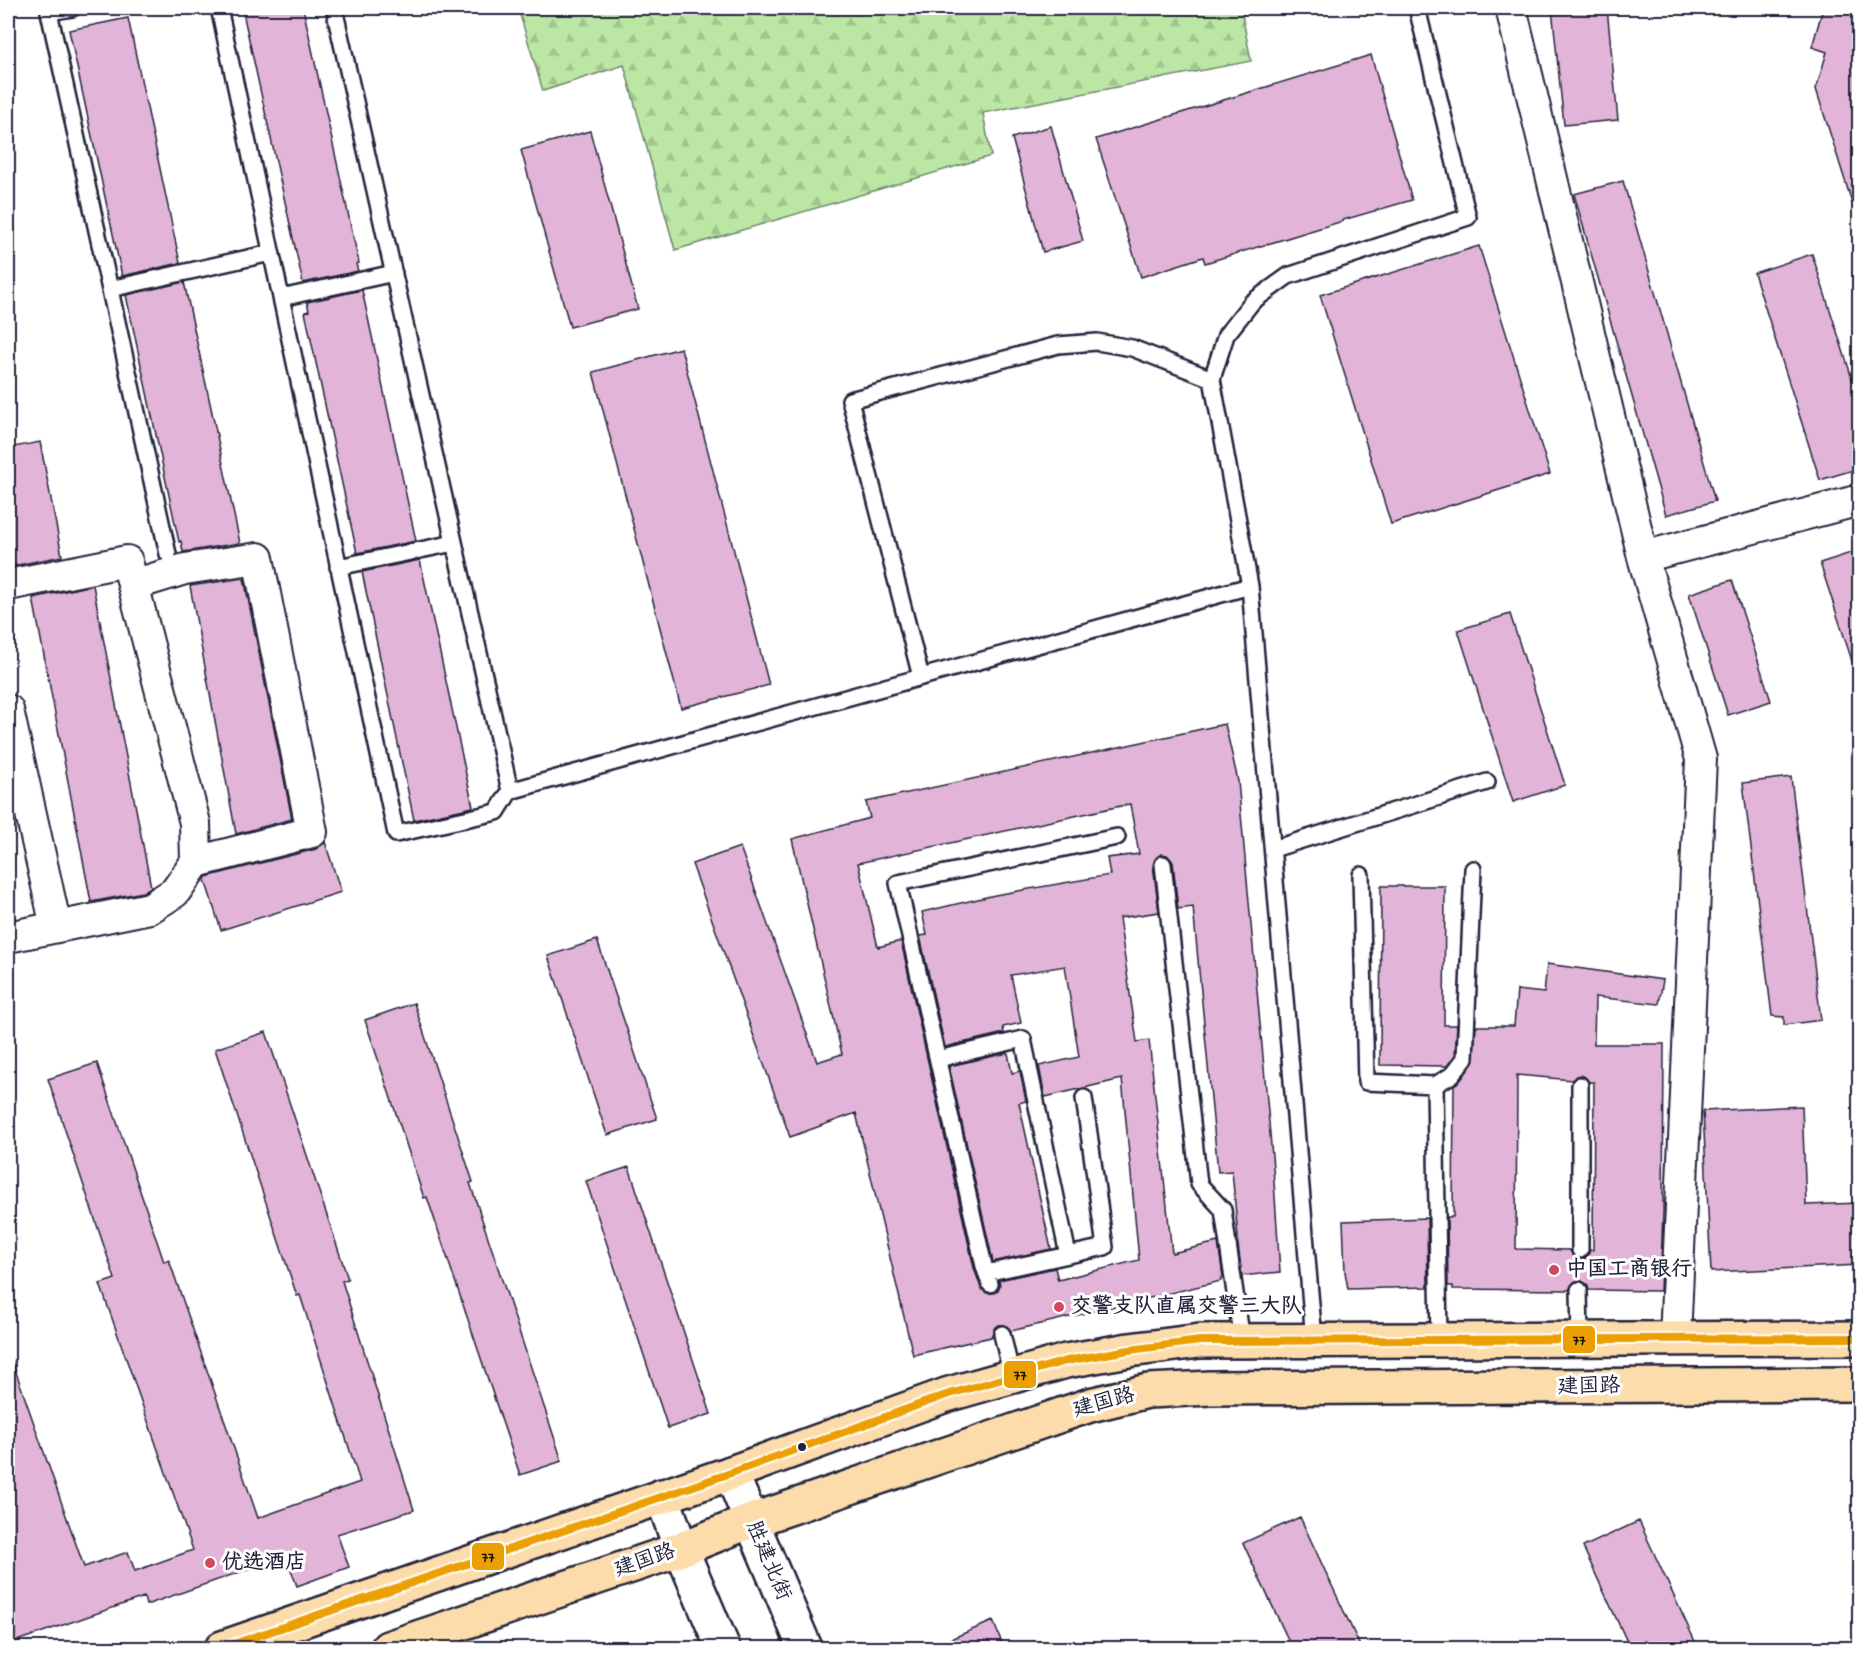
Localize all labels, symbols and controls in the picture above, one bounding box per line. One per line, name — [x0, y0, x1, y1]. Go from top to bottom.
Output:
place label: 中国工商银行 — [1566, 1255, 1692, 1285]
marker: 中国工商银行 — [1547, 1263, 1561, 1277]
place label: 交警支队直属交警三大队 — [1071, 1292, 1302, 1322]
marker: 交警支队直属交警三大队 — [1052, 1300, 1066, 1314]
line badge: 77 — [1562, 1325, 1596, 1354]
text: 77 — [1572, 1329, 1586, 1353]
line badge: 77 — [1003, 1360, 1037, 1389]
text: 77 — [1013, 1364, 1027, 1388]
street label: 建国路 — [1557, 1371, 1621, 1403]
street label: 建国路 — [1070, 1380, 1138, 1426]
unlabelled marker — [796, 1441, 808, 1453]
street label: 胜建北街 — [738, 1516, 798, 1606]
street label: 建国路 — [610, 1537, 680, 1585]
line badge: 77 — [471, 1542, 505, 1571]
text: 77 — [481, 1546, 495, 1570]
place label: 优选酒店 — [222, 1548, 306, 1578]
marker: 优选酒店 — [203, 1556, 217, 1570]

